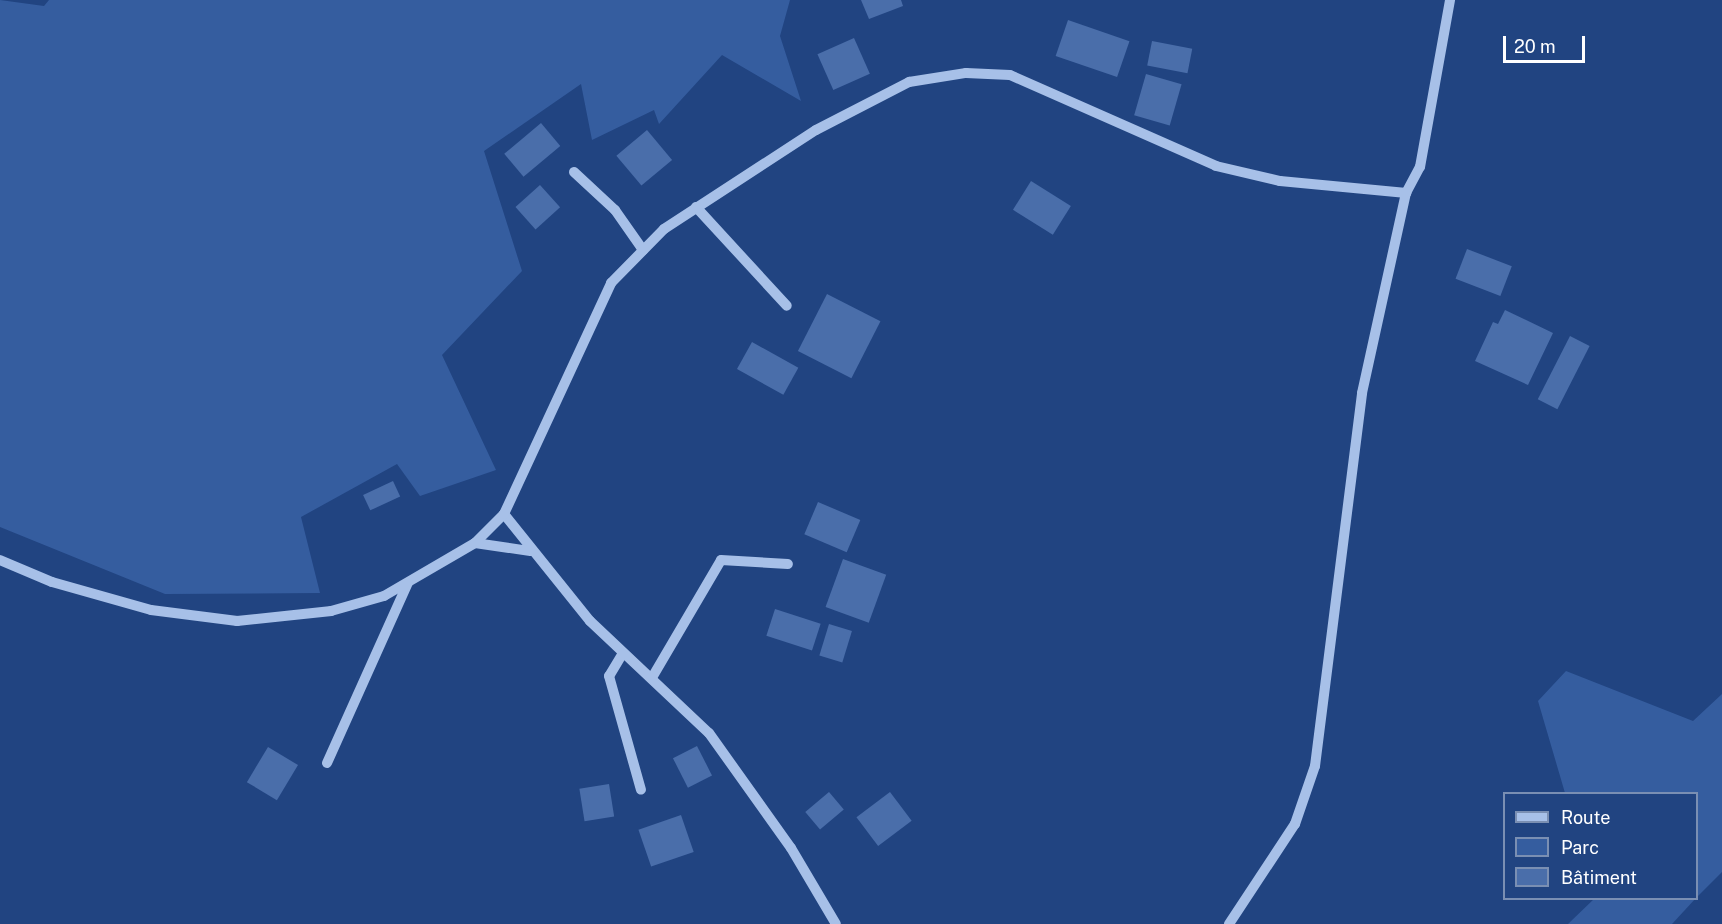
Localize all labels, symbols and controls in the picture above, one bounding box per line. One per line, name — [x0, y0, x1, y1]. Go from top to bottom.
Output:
scale bar — [1506, 24, 1588, 62]
text: 20 m — [1514, 36, 1556, 57]
legend — [1503, 792, 1698, 900]
text: Route — [1561, 807, 1610, 828]
text: Parc — [1561, 837, 1599, 858]
text: Bâtiment — [1561, 867, 1637, 888]

